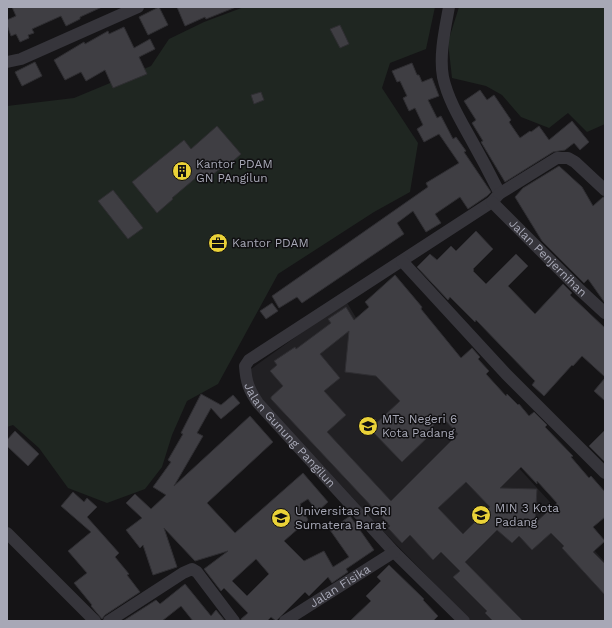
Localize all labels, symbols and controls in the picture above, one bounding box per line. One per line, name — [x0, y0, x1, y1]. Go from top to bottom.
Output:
place label: Kantor PDAM GN PAngilun — [196, 157, 273, 185]
building icon: Kantor PDAM GN PAngilun — [171, 160, 193, 182]
street label: Jalan Penjernihan — [506, 216, 590, 300]
office icon: Kantor PDAM — [207, 232, 229, 254]
place label: Kantor PDAM — [232, 236, 309, 250]
street label: Jalan Gunung Pangilun — [241, 381, 338, 490]
place label: MTs Negeri 6 Kota Padang — [382, 412, 457, 440]
school or university icon: MTs Negeri 6 Kota Padang — [357, 415, 379, 437]
place label: MIN 3 Kota Padang — [495, 501, 559, 529]
place label: Universitas PGRI Sumatera Barat — [295, 504, 391, 532]
school or university icon: MIN 3 Kota Padang — [470, 504, 492, 526]
school or university icon: Universitas PGRI Sumatera Barat — [270, 507, 292, 529]
street label: Jalan Fisika — [307, 562, 373, 611]

